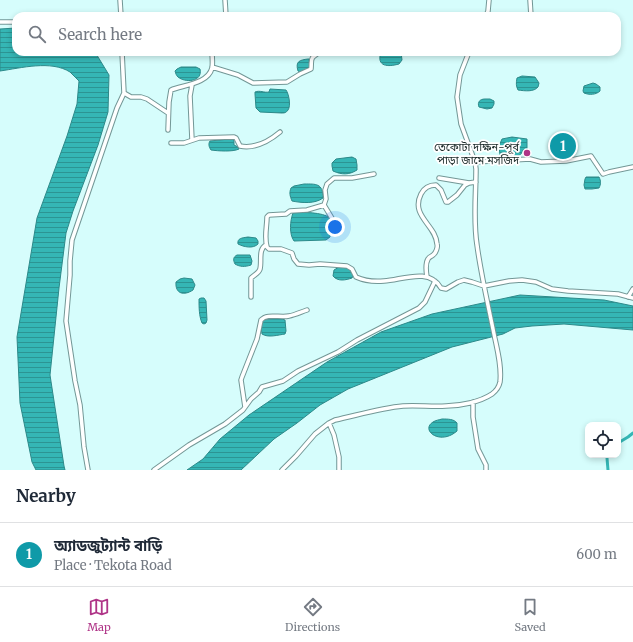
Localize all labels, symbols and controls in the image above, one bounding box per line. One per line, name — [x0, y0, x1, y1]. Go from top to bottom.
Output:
search box — [12, 12, 621, 56]
icon: search — [26, 23, 48, 45]
text: Search here — [58, 25, 142, 44]
pin: 1 — [550, 131, 576, 161]
place label: তেকোটা দক্ষিন-পূর্ব পাড়া জামে মসজিদ — [434, 140, 520, 167]
marker: তেকোটা দক্ষিন-পূর্ব পাড়া জামে মসজিদ — [522, 148, 532, 158]
your location — [325, 217, 345, 237]
map controls — [585, 422, 621, 458]
button: locate — [585, 422, 621, 458]
text: Nearby — [16, 485, 76, 507]
text: অ্যাডজুট্যান্ট বাড়ি — [54, 536, 162, 555]
text: 1 — [26, 546, 32, 563]
text: 600 m — [576, 546, 617, 563]
text: Place · Tekota Road — [54, 557, 172, 574]
tab: Map — [87, 596, 111, 634]
tab: Directions — [285, 596, 340, 634]
tab: Saved — [515, 596, 546, 634]

